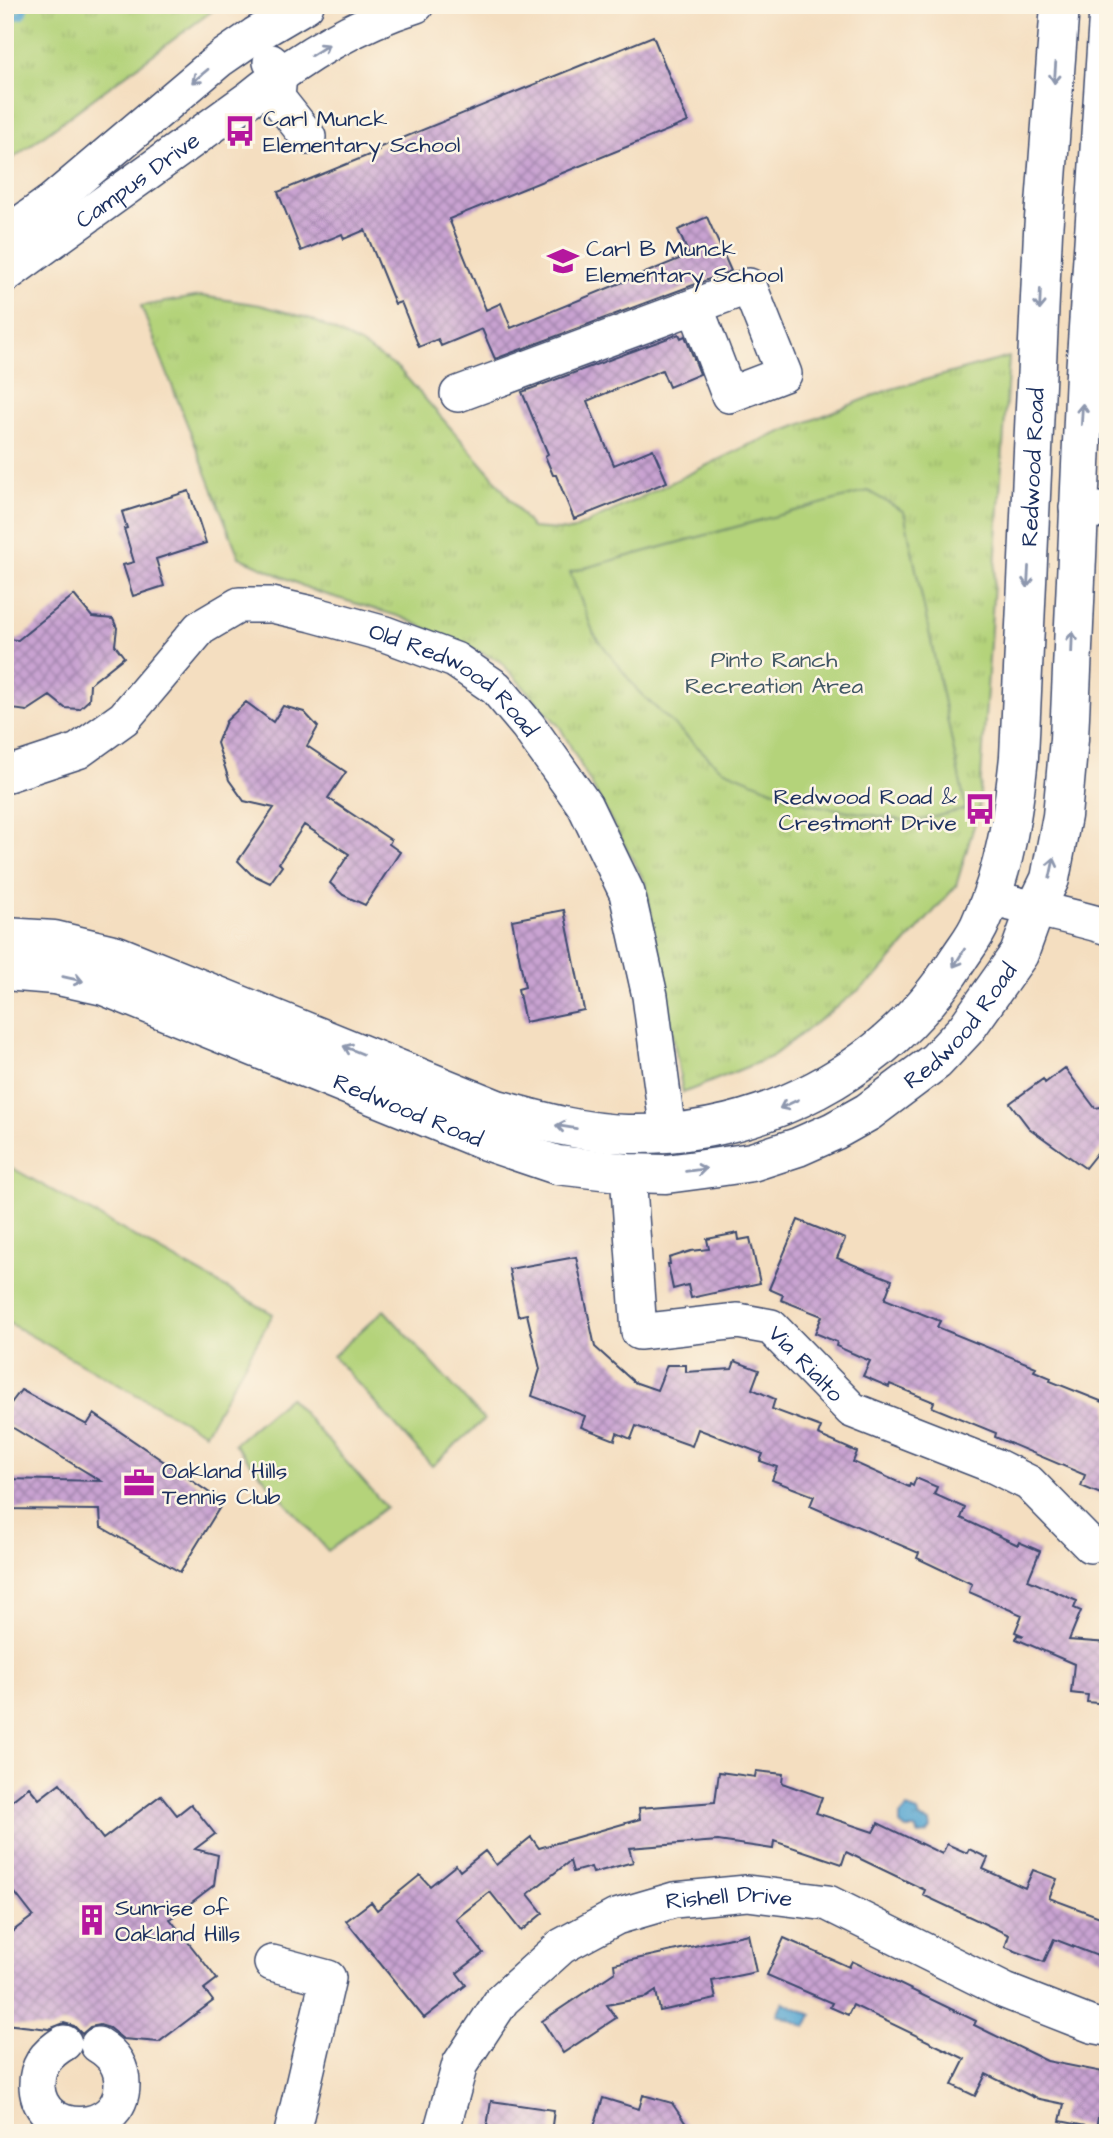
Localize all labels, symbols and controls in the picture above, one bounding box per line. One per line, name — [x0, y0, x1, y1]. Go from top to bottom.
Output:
one-way arrow — [309, 43, 329, 57]
one-way arrow — [1048, 62, 1061, 84]
one-way arrow — [191, 68, 209, 84]
place label: Carl Munck Elementary School — [263, 103, 460, 162]
bus stop icon: Carl Munck Elementary School — [223, 114, 257, 148]
street label: Campus Drive — [69, 125, 207, 236]
place label: Carl B Munck Elementary School — [586, 233, 783, 292]
school or university icon: Carl B Munck Elementary School — [546, 244, 580, 278]
one-way arrow — [1033, 289, 1046, 312]
street label: Redwood Road — [1014, 387, 1053, 547]
one-way arrow — [1076, 403, 1089, 426]
one-way arrow — [1021, 565, 1034, 587]
street label: Old Redwood Road — [365, 615, 546, 744]
one-way arrow — [1066, 630, 1079, 653]
park label: Pinto Ranch Recreation Area — [685, 644, 863, 702]
place label: Redwood Road & Crestmont Drive — [773, 781, 958, 839]
bus stop icon: Redwood Road & Crestmont Drive — [963, 792, 997, 826]
one-way arrow — [1046, 857, 1060, 880]
one-way arrow — [952, 948, 967, 967]
street label: Redwood Road — [897, 956, 1025, 1097]
one-way arrow — [61, 973, 84, 986]
one-way arrow — [342, 1042, 364, 1055]
street label: Redwood Road — [328, 1066, 488, 1156]
one-way arrow — [779, 1098, 800, 1111]
one-way arrow — [555, 1120, 578, 1133]
one-way arrow — [684, 1164, 707, 1177]
street label: Via Rialto — [760, 1318, 851, 1409]
place label: Oakland Hills Tennis Club — [162, 1455, 287, 1513]
office icon: Oakland Hills Tennis Club — [122, 1466, 156, 1500]
street label: Rishell Drive — [664, 1878, 794, 1918]
place label: Sunrise of Oakland Hills — [115, 1892, 240, 1950]
building icon: Sunrise of Oakland Hills — [75, 1903, 109, 1937]

